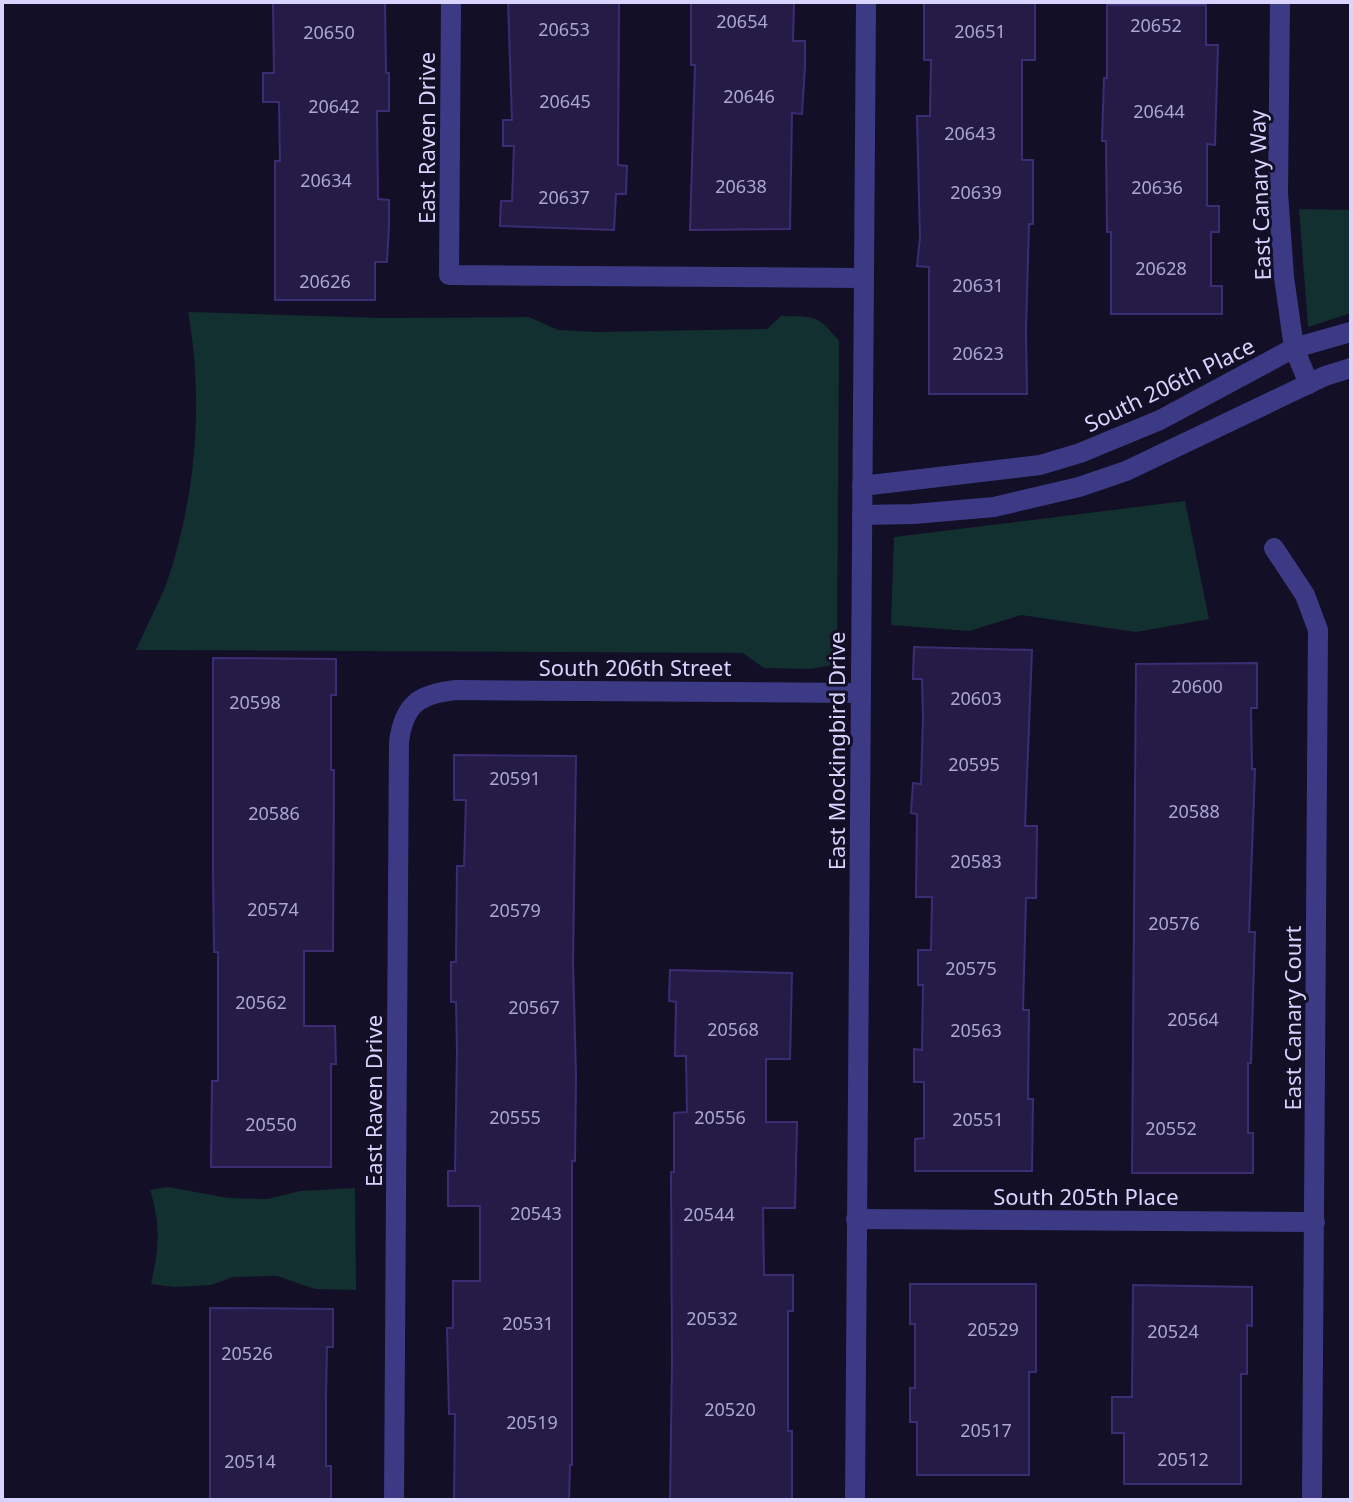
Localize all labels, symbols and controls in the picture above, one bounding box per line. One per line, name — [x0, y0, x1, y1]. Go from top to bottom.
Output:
house number: 20654 — [716, 9, 768, 33]
house number: 20652 — [1130, 13, 1182, 37]
house number: 20653 — [538, 17, 590, 41]
house number: 20651 — [954, 19, 1006, 43]
house number: 20650 — [303, 20, 355, 44]
street label: East Raven Drive — [411, 52, 441, 224]
house number: 20646 — [723, 84, 775, 108]
house number: 20645 — [539, 89, 591, 113]
house number: 20642 — [308, 94, 360, 118]
house number: 20644 — [1133, 99, 1185, 123]
street label: East Canary Way — [1241, 108, 1277, 281]
house number: 20643 — [944, 121, 996, 145]
house number: 20634 — [300, 168, 352, 192]
house number: 20638 — [715, 174, 767, 198]
house number: 20636 — [1131, 175, 1183, 199]
house number: 20639 — [950, 180, 1002, 204]
house number: 20637 — [538, 185, 590, 209]
house number: 20628 — [1135, 256, 1187, 280]
house number: 20626 — [299, 269, 351, 293]
house number: 20631 — [952, 273, 1004, 297]
street label: South 206th Place — [1079, 330, 1259, 438]
house number: 20623 — [952, 341, 1004, 365]
street label: East Mockingbird Drive — [821, 632, 851, 870]
street label: South 206th Street — [539, 652, 731, 682]
house number: 20600 — [1171, 674, 1223, 698]
house number: 20603 — [950, 686, 1002, 710]
house number: 20598 — [229, 690, 281, 714]
house number: 20595 — [948, 752, 1000, 776]
house number: 20591 — [489, 766, 541, 790]
house number: 20588 — [1168, 799, 1220, 823]
house number: 20586 — [248, 801, 300, 825]
house number: 20583 — [950, 849, 1002, 873]
house number: 20574 — [247, 897, 299, 921]
house number: 20579 — [489, 898, 541, 922]
house number: 20576 — [1148, 911, 1200, 935]
street label: East Canary Court — [1277, 926, 1307, 1110]
house number: 20575 — [945, 956, 997, 980]
house number: 20562 — [235, 990, 287, 1014]
house number: 20567 — [508, 995, 560, 1019]
house number: 20564 — [1167, 1007, 1219, 1031]
street label: East Raven Drive — [358, 1015, 388, 1187]
house number: 20568 — [707, 1017, 759, 1041]
house number: 20563 — [950, 1018, 1002, 1042]
house number: 20555 — [489, 1105, 541, 1129]
house number: 20556 — [694, 1105, 746, 1129]
house number: 20551 — [952, 1107, 1004, 1131]
house number: 20550 — [245, 1112, 297, 1136]
house number: 20552 — [1145, 1116, 1197, 1140]
street label: South 205th Place — [993, 1181, 1179, 1211]
house number: 20543 — [510, 1201, 562, 1225]
house number: 20544 — [683, 1202, 735, 1226]
house number: 20532 — [686, 1306, 738, 1330]
house number: 20531 — [502, 1311, 554, 1335]
house number: 20529 — [967, 1317, 1019, 1341]
house number: 20524 — [1147, 1319, 1199, 1343]
house number: 20526 — [221, 1341, 273, 1365]
house number: 20520 — [704, 1397, 756, 1421]
house number: 20519 — [506, 1410, 558, 1434]
house number: 20517 — [960, 1418, 1012, 1442]
house number: 20512 — [1157, 1447, 1209, 1471]
house number: 20514 — [224, 1449, 276, 1473]

